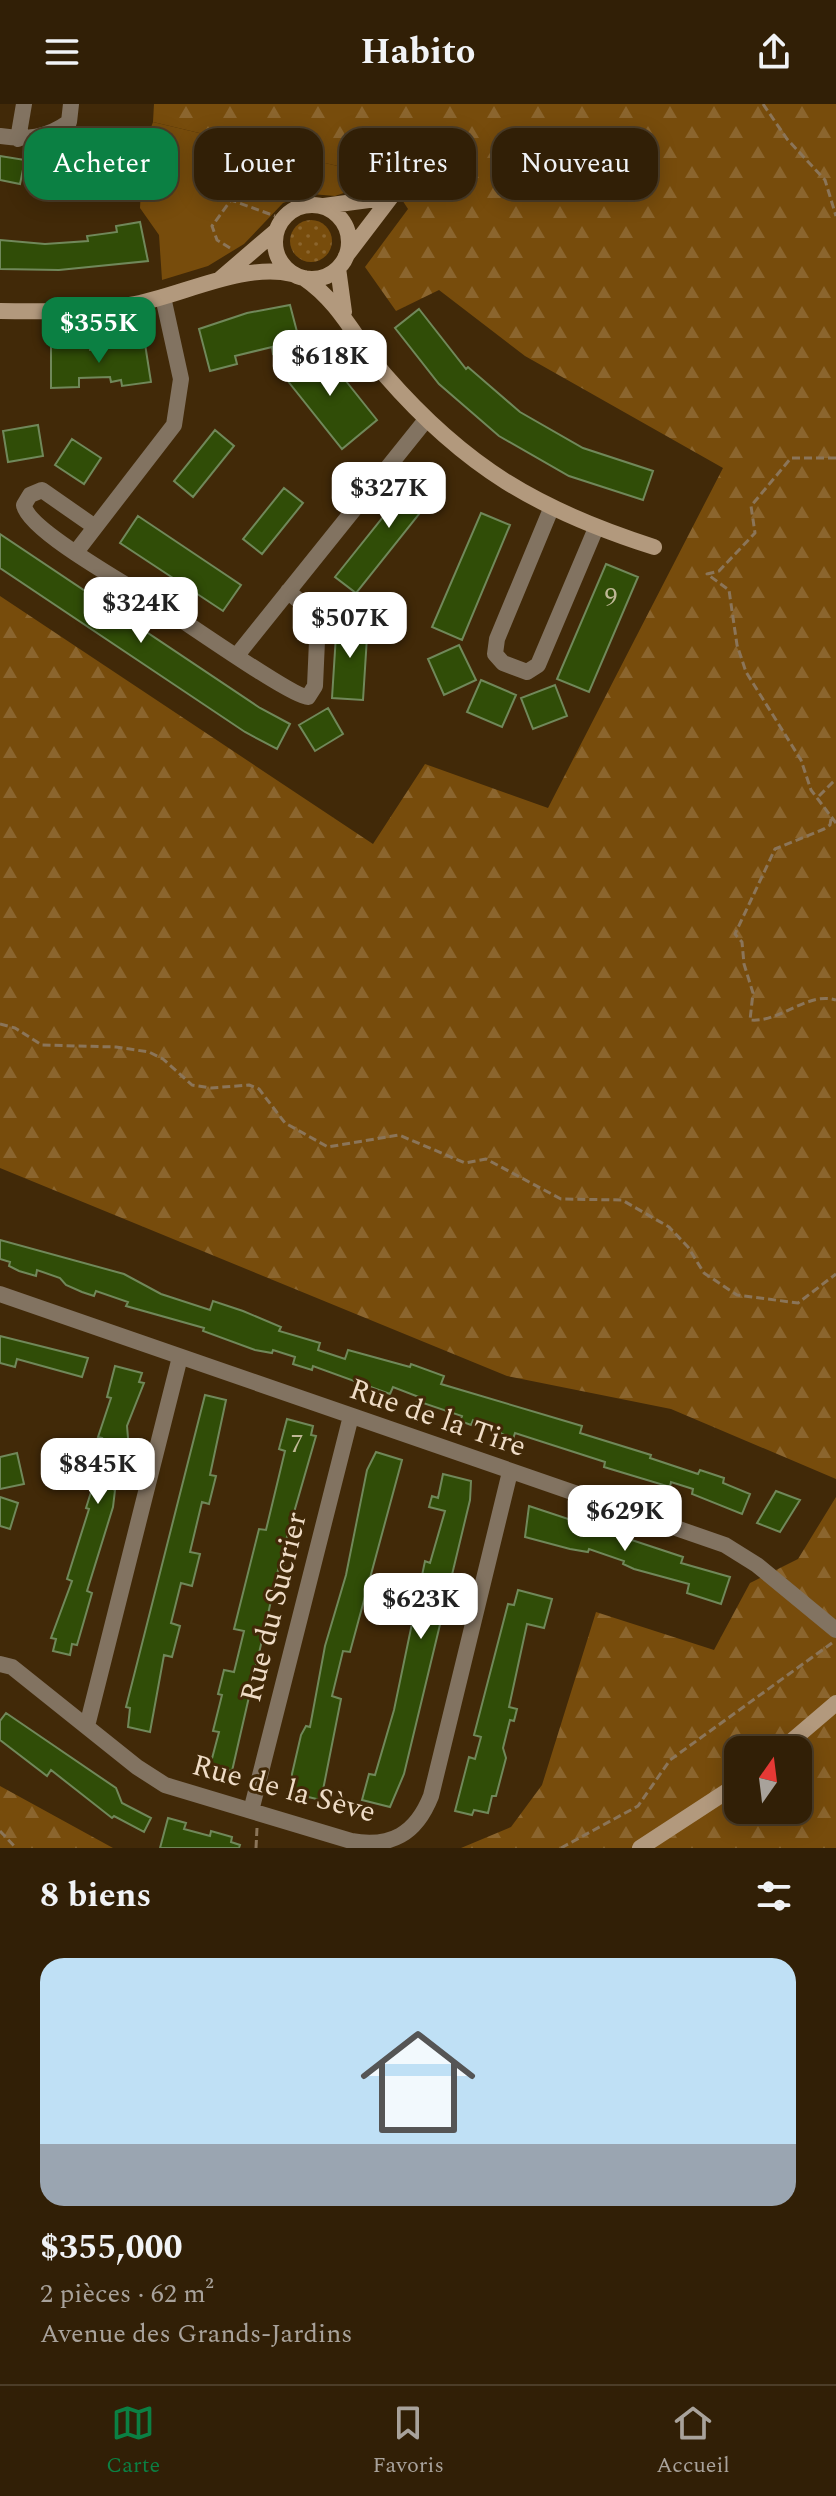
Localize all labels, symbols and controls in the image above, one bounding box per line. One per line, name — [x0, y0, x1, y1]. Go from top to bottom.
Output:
text: Habito — [361, 25, 475, 80]
icon: menu — [40, 30, 84, 74]
icon: share — [752, 30, 796, 74]
chip: Acheter — [24, 128, 178, 200]
chip: Louer — [194, 128, 323, 200]
chip: Filtres — [339, 128, 476, 200]
chip: Nouveau — [492, 128, 658, 200]
pin: $355K — [43, 297, 155, 365]
text: $355K — [60, 303, 138, 343]
pin: $618K — [274, 330, 386, 398]
text: $618K — [291, 336, 369, 376]
pin: $327K — [333, 462, 445, 530]
text: $327K — [350, 468, 428, 508]
pin: $324K — [85, 577, 197, 645]
house number: 9 — [604, 577, 618, 617]
text: $324K — [102, 583, 180, 623]
pin: $507K — [294, 592, 406, 660]
text: $507K — [311, 598, 389, 638]
street label: Rue de la Tire — [343, 1366, 532, 1470]
house number: 7 — [290, 1424, 304, 1464]
pin: $845K — [42, 1438, 154, 1506]
text: $845K — [59, 1444, 137, 1484]
pin: $629K — [569, 1485, 681, 1553]
text: $629K — [586, 1491, 664, 1531]
street label: Rue du Sucrier — [228, 1507, 320, 1707]
pin: $623K — [365, 1573, 477, 1641]
text: $623K — [382, 1579, 460, 1619]
north arrow — [724, 1736, 812, 1824]
map controls — [724, 1736, 812, 1824]
street label: Rue de la Sève — [187, 1742, 381, 1836]
text: 8 biens — [40, 1870, 151, 1922]
icon: filters — [752, 1874, 796, 1918]
icon: home — [346, 2010, 490, 2154]
text: $355,000 — [40, 2222, 183, 2274]
text: 2 pièces · 62 m² — [40, 2274, 214, 2314]
text: Avenue des Grands-Jardins — [40, 2314, 353, 2354]
tab: Carte — [106, 2401, 160, 2482]
tab: Favoris — [373, 2401, 444, 2482]
tab: Accueil — [656, 2401, 730, 2482]

